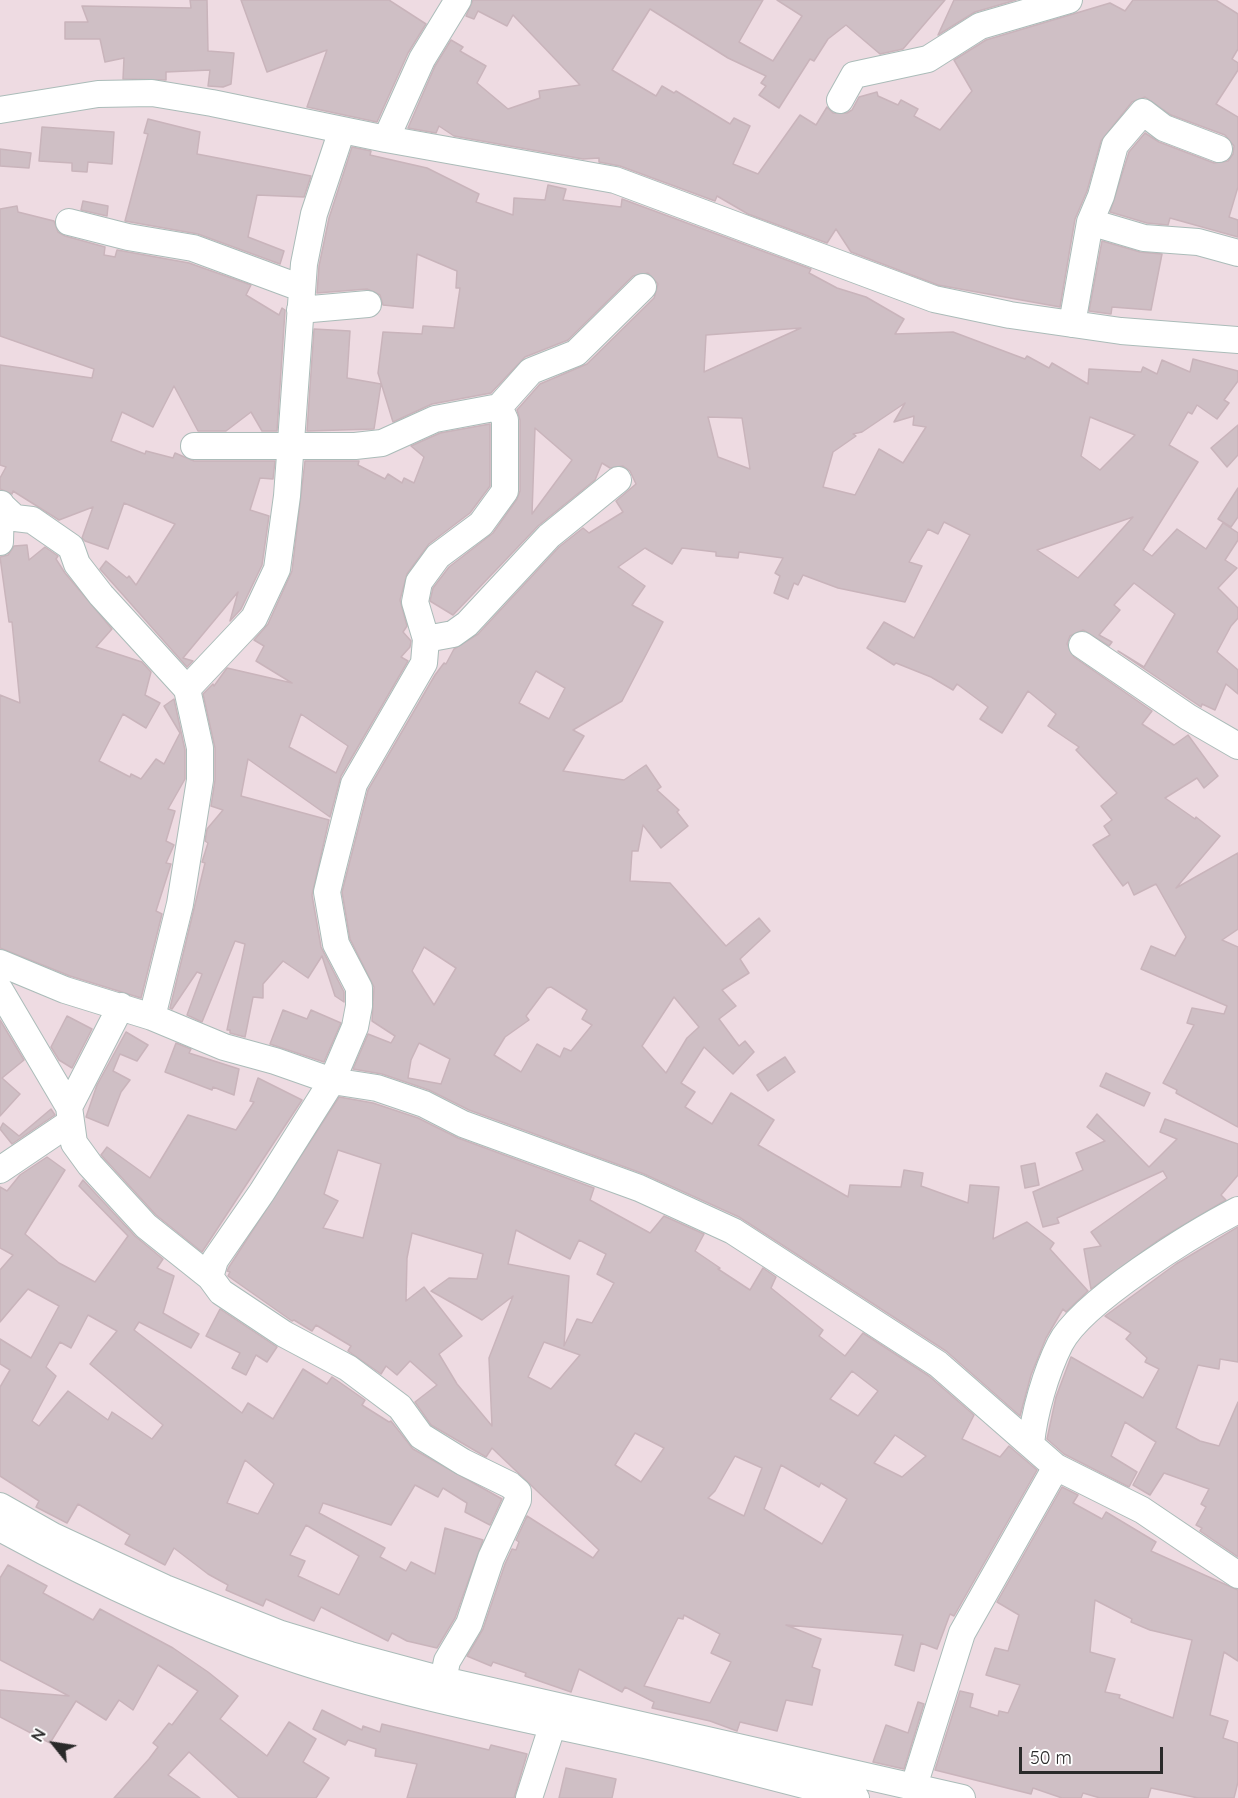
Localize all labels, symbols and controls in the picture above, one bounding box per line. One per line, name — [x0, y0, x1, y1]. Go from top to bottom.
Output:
north arrow — [24, 1714, 84, 1774]
text: N — [27, 1725, 50, 1745]
scale bar — [1022, 1735, 1166, 1773]
text: 50 m — [1030, 1746, 1072, 1769]

